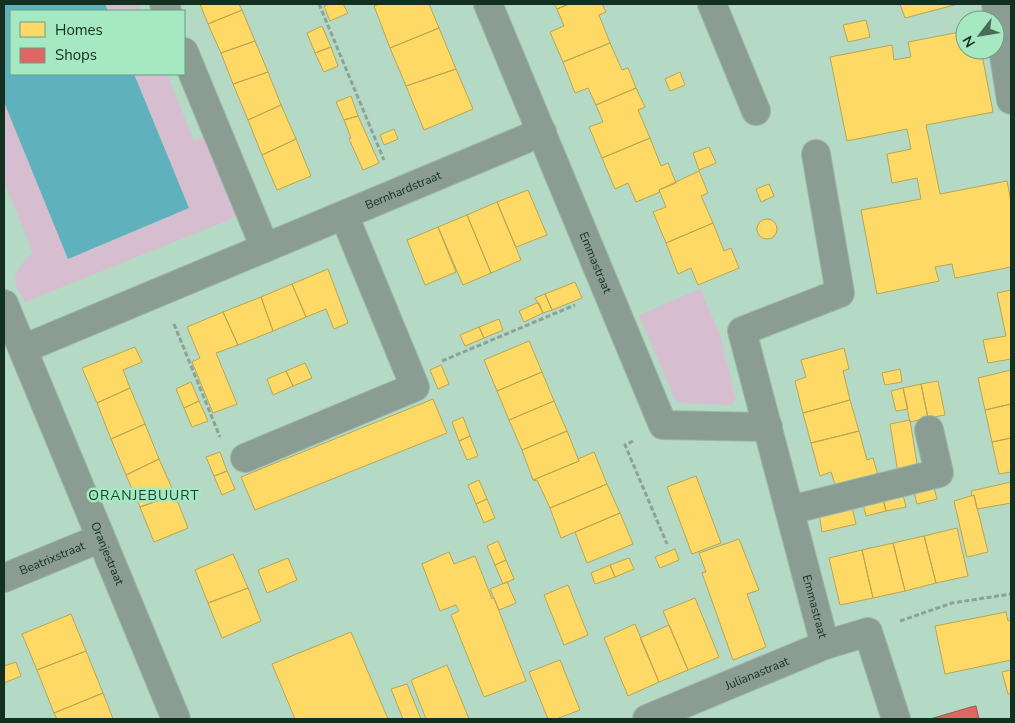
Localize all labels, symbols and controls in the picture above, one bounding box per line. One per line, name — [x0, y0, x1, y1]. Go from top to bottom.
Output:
legend — [10, 10, 185, 75]
north arrow — [955, 10, 1005, 60]
text: Homes — [55, 20, 103, 40]
text: N — [958, 32, 980, 51]
text: Shops — [55, 45, 97, 65]
street label: Bernhardstraat — [363, 167, 444, 213]
street label: Emmastraat — [576, 229, 616, 296]
district label: ORANJEBUURT — [88, 486, 200, 505]
street label: Oranjestraat — [87, 519, 128, 588]
street label: Beatrixstraat — [17, 537, 88, 579]
street label: Emmastraat — [799, 573, 831, 641]
street label: Julianastraat — [722, 653, 792, 694]

